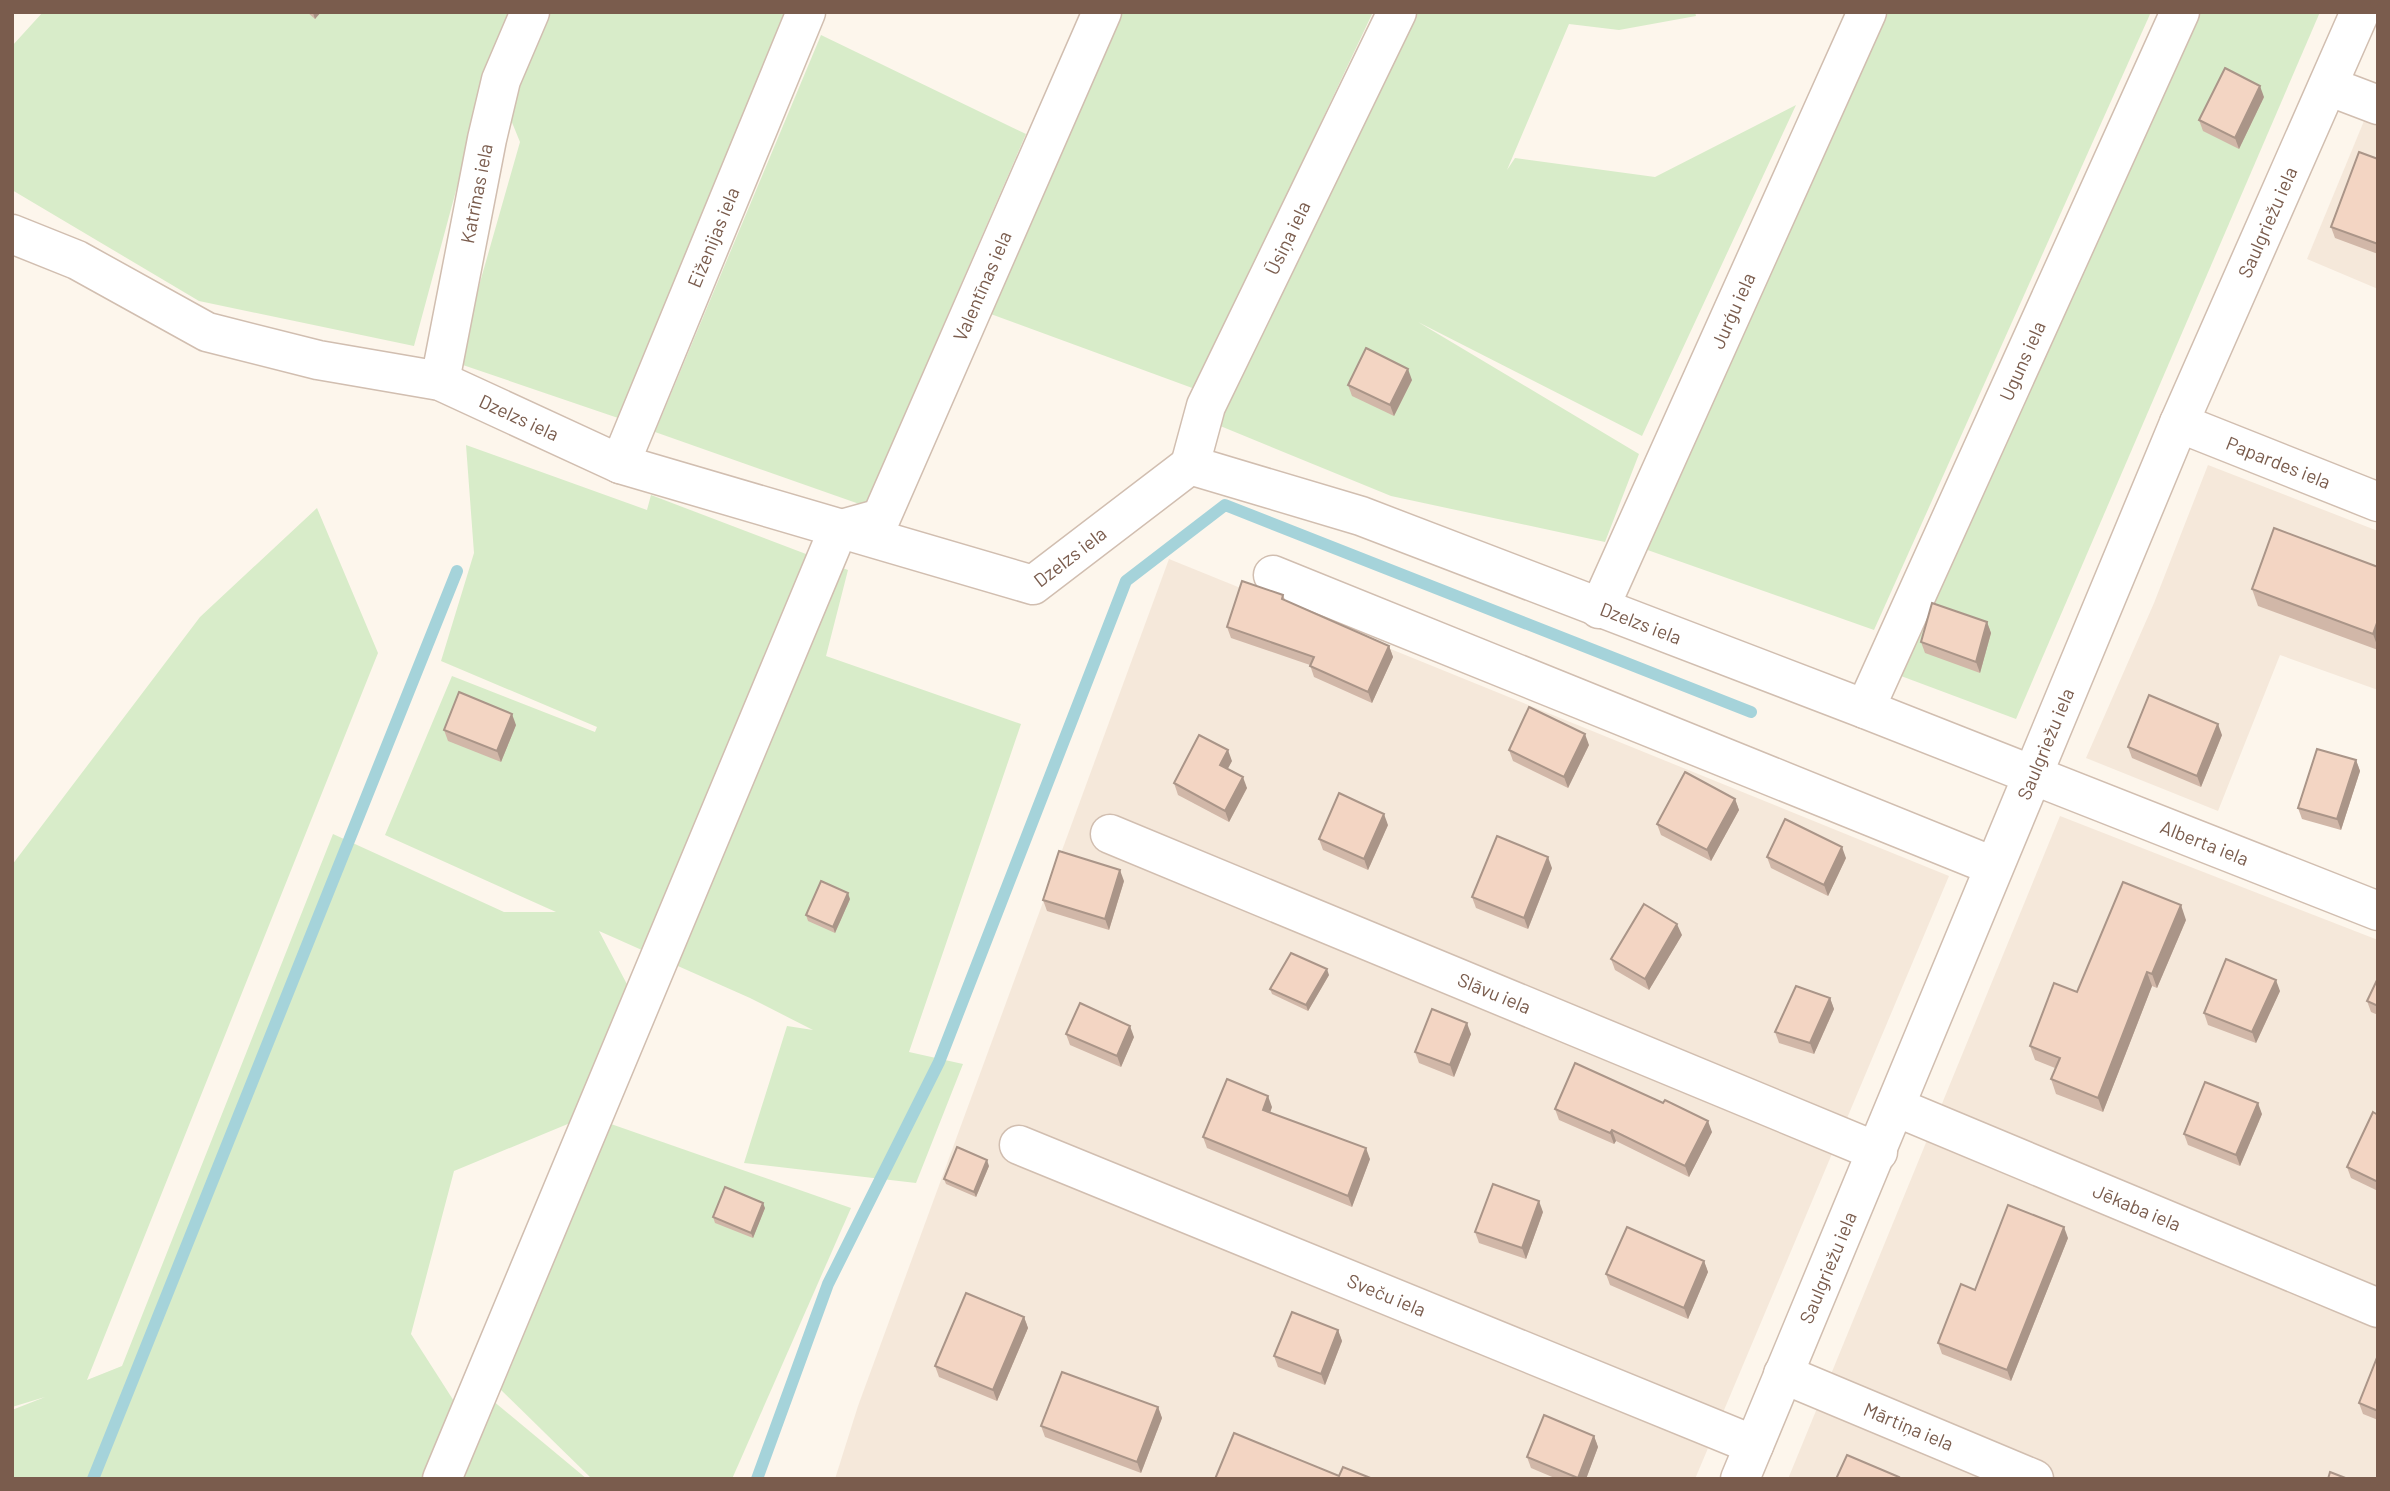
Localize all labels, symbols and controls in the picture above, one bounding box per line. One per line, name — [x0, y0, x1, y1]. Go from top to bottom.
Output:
street label: Katrīnas iela — [455, 142, 497, 245]
street label: Saulgriežu iela — [2232, 163, 2301, 281]
street label: Eiženijas iela — [682, 184, 744, 291]
street label: Ūsiņa iela — [1259, 197, 1315, 278]
street label: Valentīnas iela — [948, 227, 1016, 344]
street label: Jurģu iela — [1705, 269, 1760, 352]
street label: Uguns iela — [1994, 317, 2050, 404]
street label: Dzelzs iela — [476, 389, 563, 445]
street label: Papardes iela — [2223, 431, 2334, 493]
street label: Dzelzs iela — [1029, 521, 1111, 591]
street label: Dzelzs iela — [1597, 597, 1685, 649]
street label: Saulgriežu iela — [2012, 684, 2079, 803]
street label: Alberta iela — [2157, 814, 2252, 870]
street label: Slāvu iela — [1455, 967, 1535, 1018]
street label: Jēkaba iela — [2090, 1178, 2185, 1236]
street label: Saulgriežu iela — [1794, 1208, 1861, 1327]
street label: Sveču iela — [1344, 1268, 1429, 1321]
street label: Mārtiņa iela — [1860, 1397, 1957, 1455]

